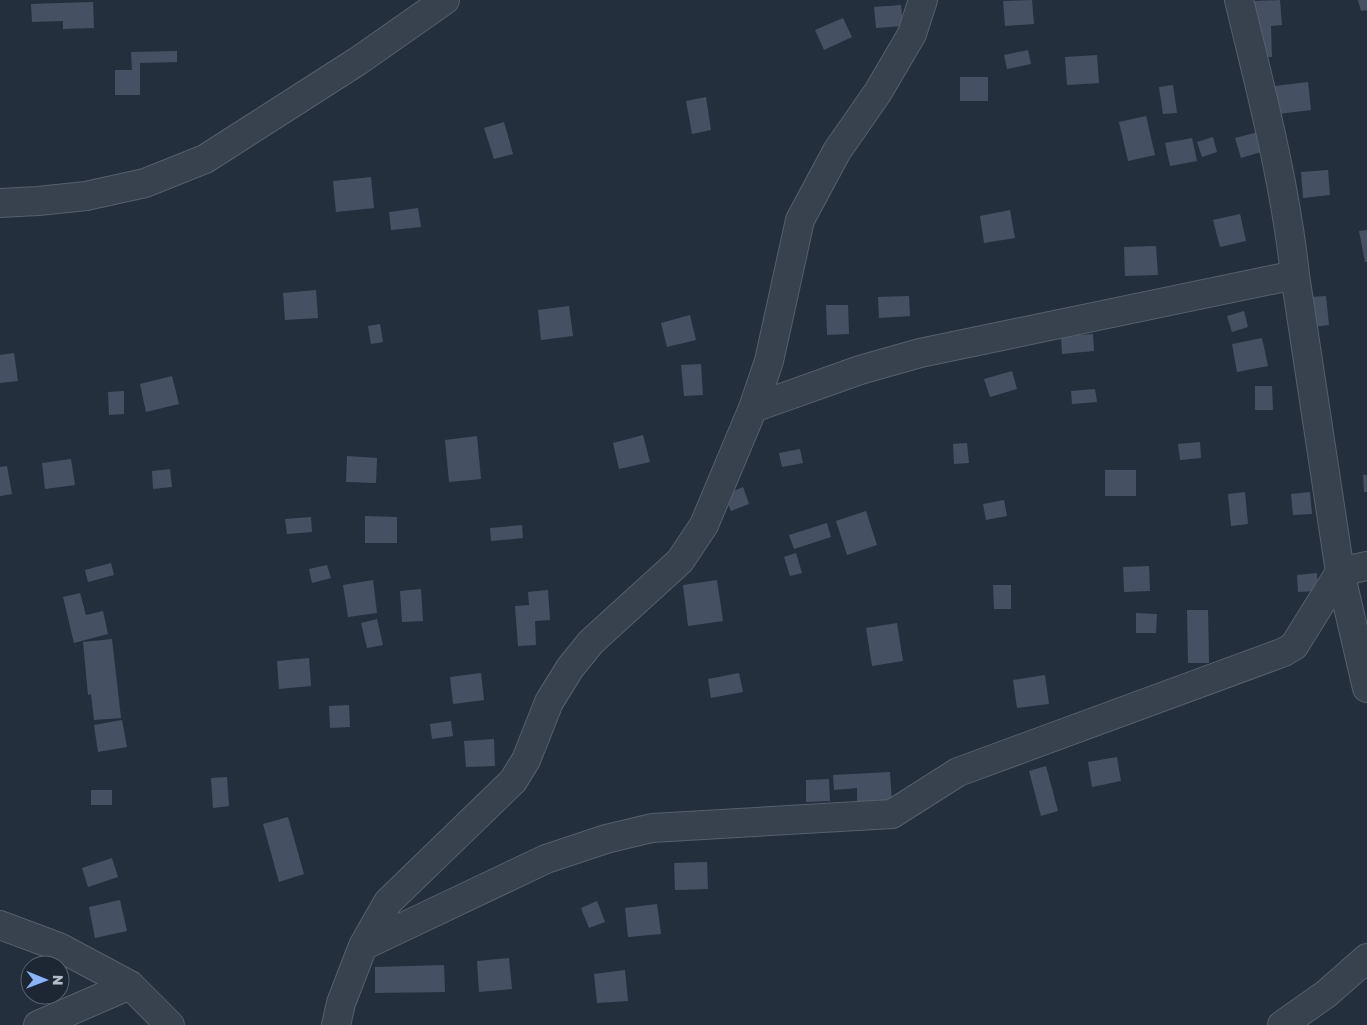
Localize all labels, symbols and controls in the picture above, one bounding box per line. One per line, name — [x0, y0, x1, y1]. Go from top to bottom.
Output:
north arrow — [20, 955, 70, 1005]
text: N — [50, 975, 67, 986]

